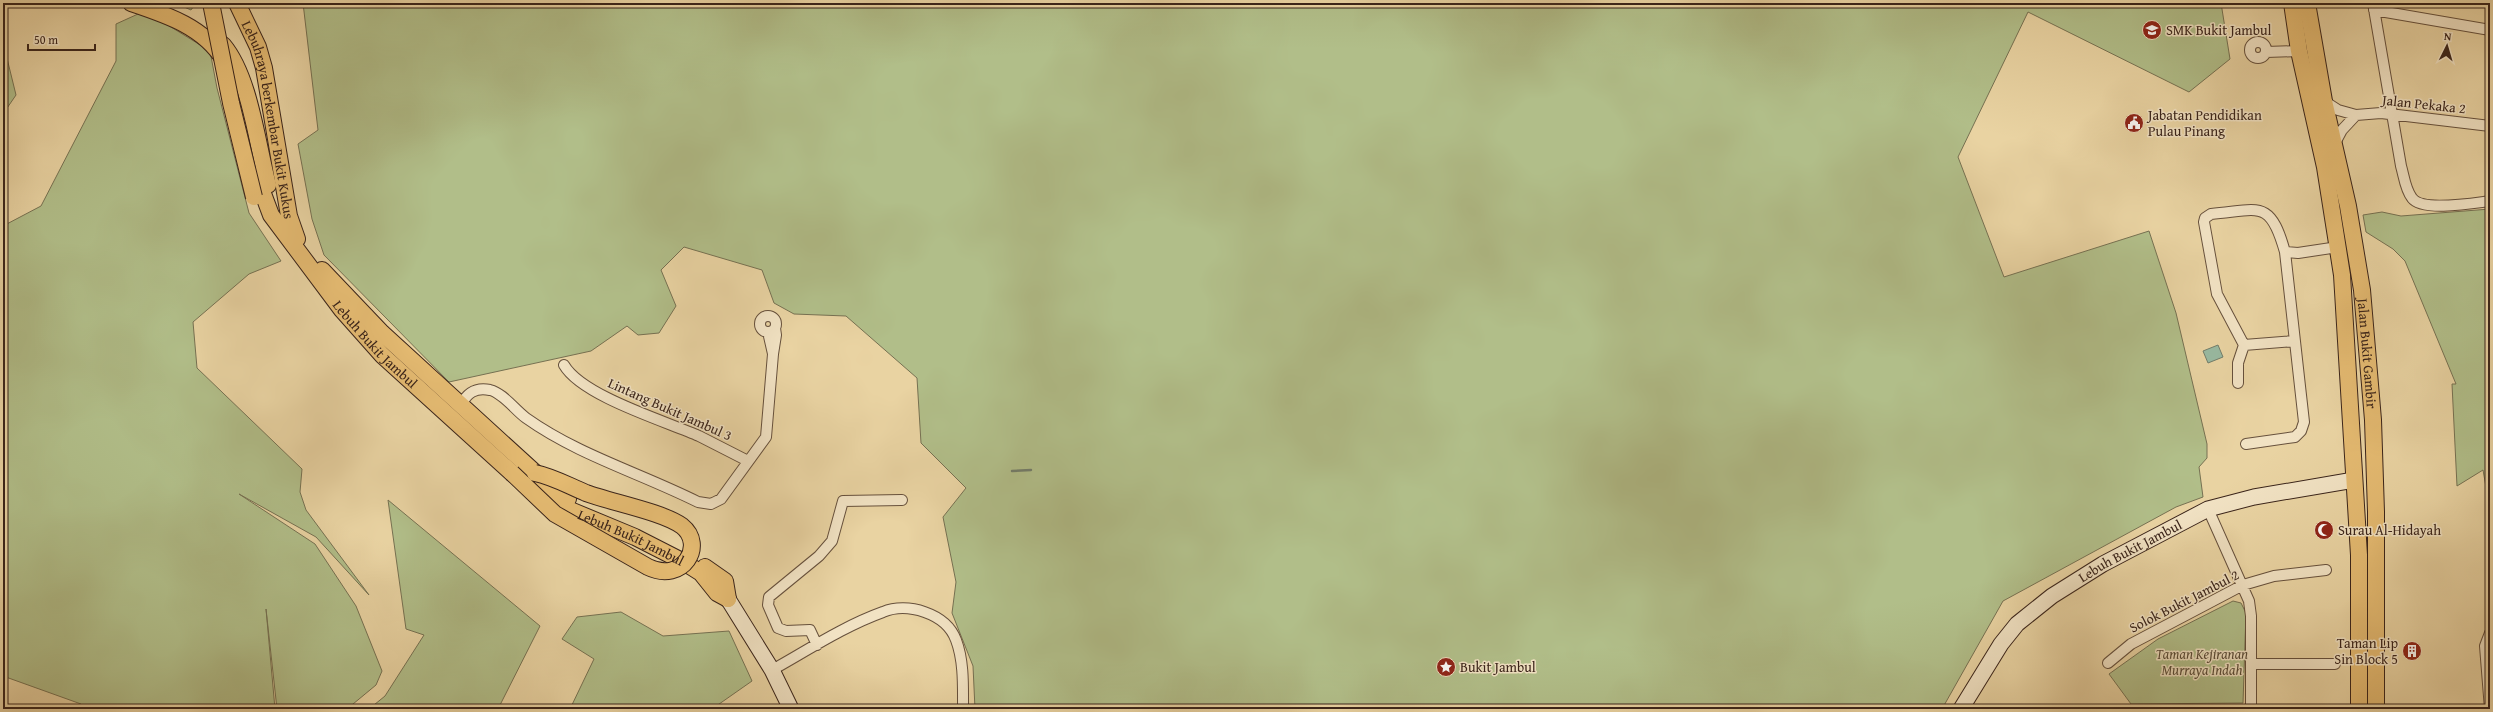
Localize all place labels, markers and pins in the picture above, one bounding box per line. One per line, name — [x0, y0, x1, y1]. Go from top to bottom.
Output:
school or university icon: SMK Bukit Jambul — [2141, 19, 2163, 41]
place label: SMK Bukit Jambul — [2166, 20, 2272, 40]
place label: Jabatan Pendidikan Pulau Pinang — [2146, 105, 2262, 141]
public building icon: Jabatan Pendidikan Pulau Pinang — [2123, 112, 2145, 134]
mosque icon: Surau Al-Hidayah — [2313, 519, 2335, 541]
place label: Surau Al-Hidayah — [2338, 520, 2441, 540]
place label: Taman Lip Sin Block 5 — [2334, 633, 2398, 669]
building icon: Taman Lip Sin Block 5 — [2401, 640, 2423, 662]
place icon: Bukit Jambul — [1435, 656, 1457, 678]
place label: Bukit Jambul — [1460, 657, 1536, 677]

